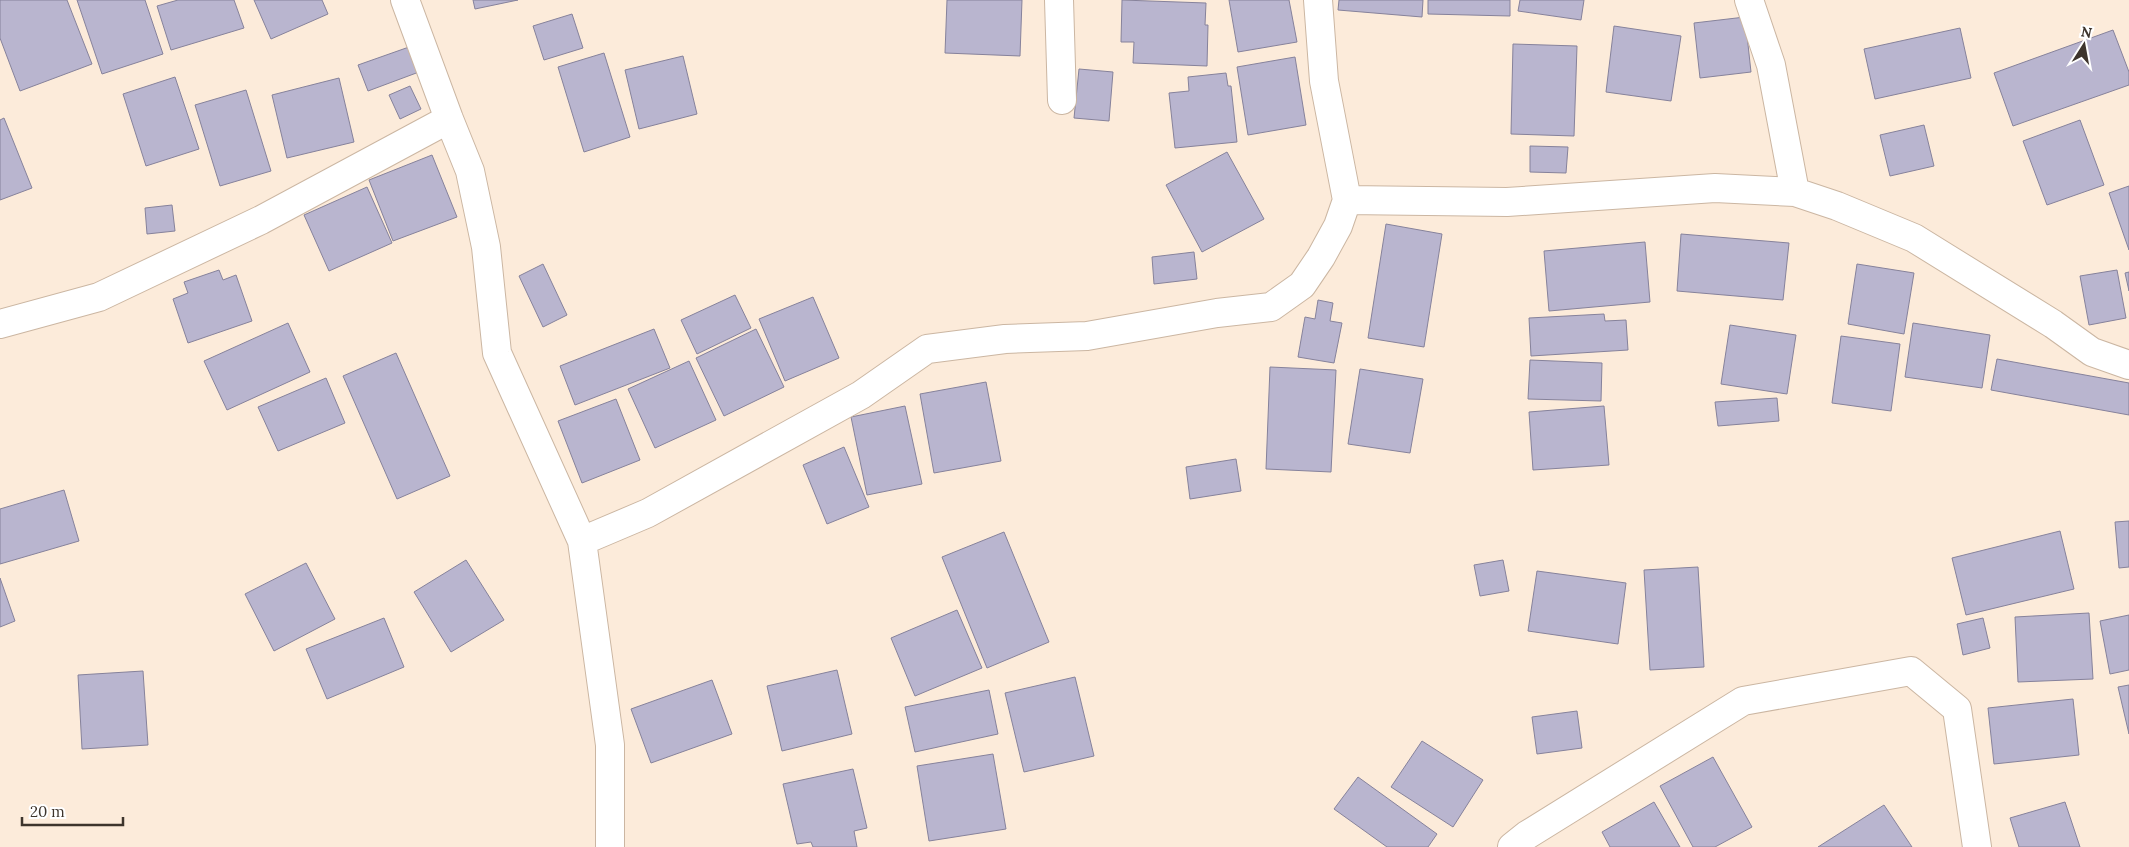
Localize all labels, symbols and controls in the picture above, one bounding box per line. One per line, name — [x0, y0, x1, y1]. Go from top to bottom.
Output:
north arrow — [2059, 20, 2109, 70]
text: N — [2079, 22, 2094, 42]
scale bar — [22, 794, 124, 826]
text: 20 m — [30, 802, 65, 821]

